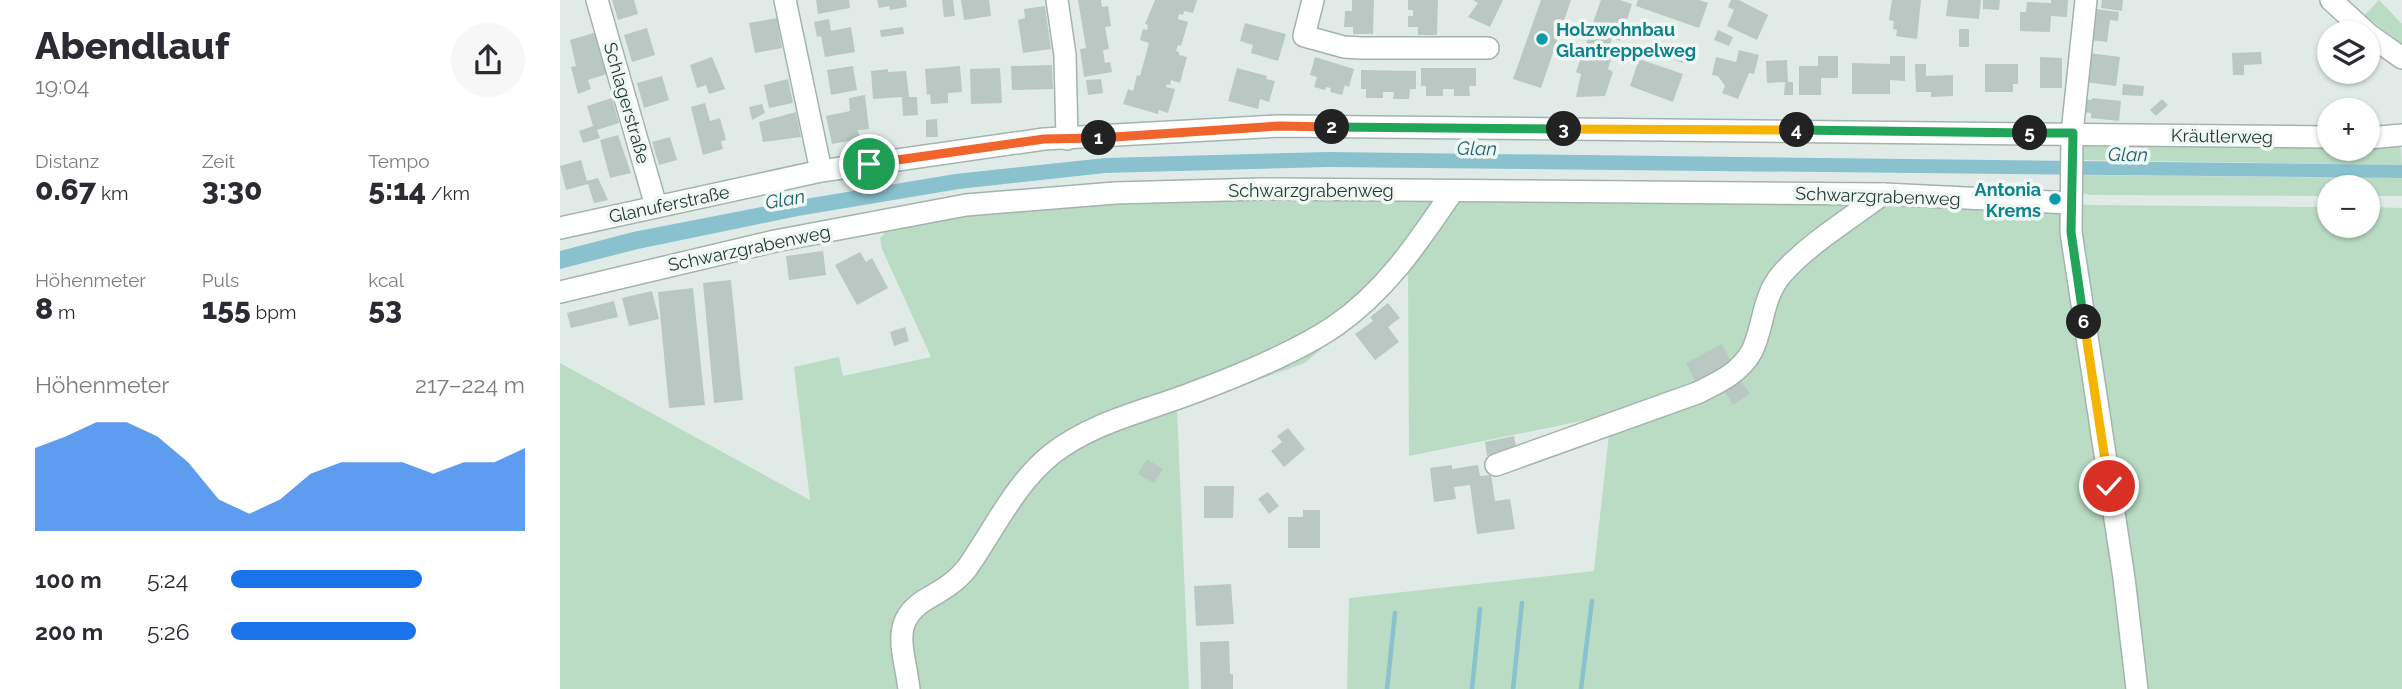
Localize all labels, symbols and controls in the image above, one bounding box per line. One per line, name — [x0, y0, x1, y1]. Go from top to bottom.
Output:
place label: Holzwohnbau Glantreppelweg — [1556, 19, 1696, 61]
map controls — [2317, 21, 2380, 238]
button: layers — [2317, 21, 2380, 84]
text: Abendlauf — [35, 23, 229, 68]
button: share — [451, 23, 525, 97]
marker: Holzwohnbau Glantreppelweg — [1534, 31, 1550, 47]
street label: Schlagerstraße — [600, 40, 654, 167]
text: 19:04 — [35, 72, 89, 99]
button: + — [2317, 98, 2380, 161]
pin: 2 — [1314, 110, 1350, 144]
pin: 3 — [1546, 111, 1581, 146]
pin: 4 — [1780, 113, 1814, 148]
text: 2 — [1326, 115, 1337, 137]
pin: 5 — [2012, 116, 2048, 150]
text: 3 — [1558, 117, 1569, 139]
text: 4 — [1791, 118, 1802, 140]
pin: 1 — [1082, 120, 1116, 156]
text: 5 — [2024, 121, 2035, 143]
street label: Kräutlerweg — [2171, 125, 2273, 147]
text: 1 — [1094, 126, 1103, 148]
pin — [839, 134, 899, 194]
water label: Glan — [1457, 137, 1497, 159]
water label: Glan — [2108, 143, 2148, 165]
icon: arrive — [850, 145, 888, 183]
text: Distanz — [35, 150, 99, 172]
text: Zeit — [202, 150, 235, 172]
text: Tempo — [368, 150, 429, 172]
text: 0.67 — [35, 172, 96, 207]
text: 3:30 — [202, 172, 262, 207]
text: 5:14 — [368, 172, 426, 207]
button: − — [2317, 175, 2380, 238]
place label: Antonia Krems — [1975, 179, 2041, 221]
street label: Schwarzgrabenweg — [1228, 180, 1394, 201]
street label: Glanuferstraße — [607, 181, 732, 227]
text: km — [96, 182, 129, 204]
text: /km — [426, 182, 470, 204]
street label: Schwarzgrabenweg — [1795, 183, 1961, 209]
water label: Glan — [763, 185, 807, 213]
marker: Antonia Krems — [2047, 191, 2063, 207]
street label: Schwarzgrabenweg — [666, 221, 832, 275]
text: Höhenmeter — [35, 269, 146, 291]
text: Puls — [202, 269, 239, 291]
text: kcal — [368, 269, 404, 291]
text: 8 — [35, 291, 53, 326]
text: 155 — [202, 291, 251, 326]
text: 53 — [368, 291, 402, 326]
text: m — [53, 301, 76, 323]
text: bpm — [251, 301, 296, 323]
pin: 6 — [2066, 304, 2102, 340]
text: 6 — [2078, 310, 2089, 332]
text: Höhenmeter — [35, 371, 169, 398]
text: 217–224 m — [415, 371, 525, 398]
pin — [2079, 456, 2139, 516]
icon: check — [2090, 467, 2128, 505]
text: 100 m — [35, 566, 102, 593]
text: 5:24 — [147, 566, 188, 593]
text: 200 m — [35, 618, 103, 645]
text: 5:26 — [147, 618, 190, 645]

